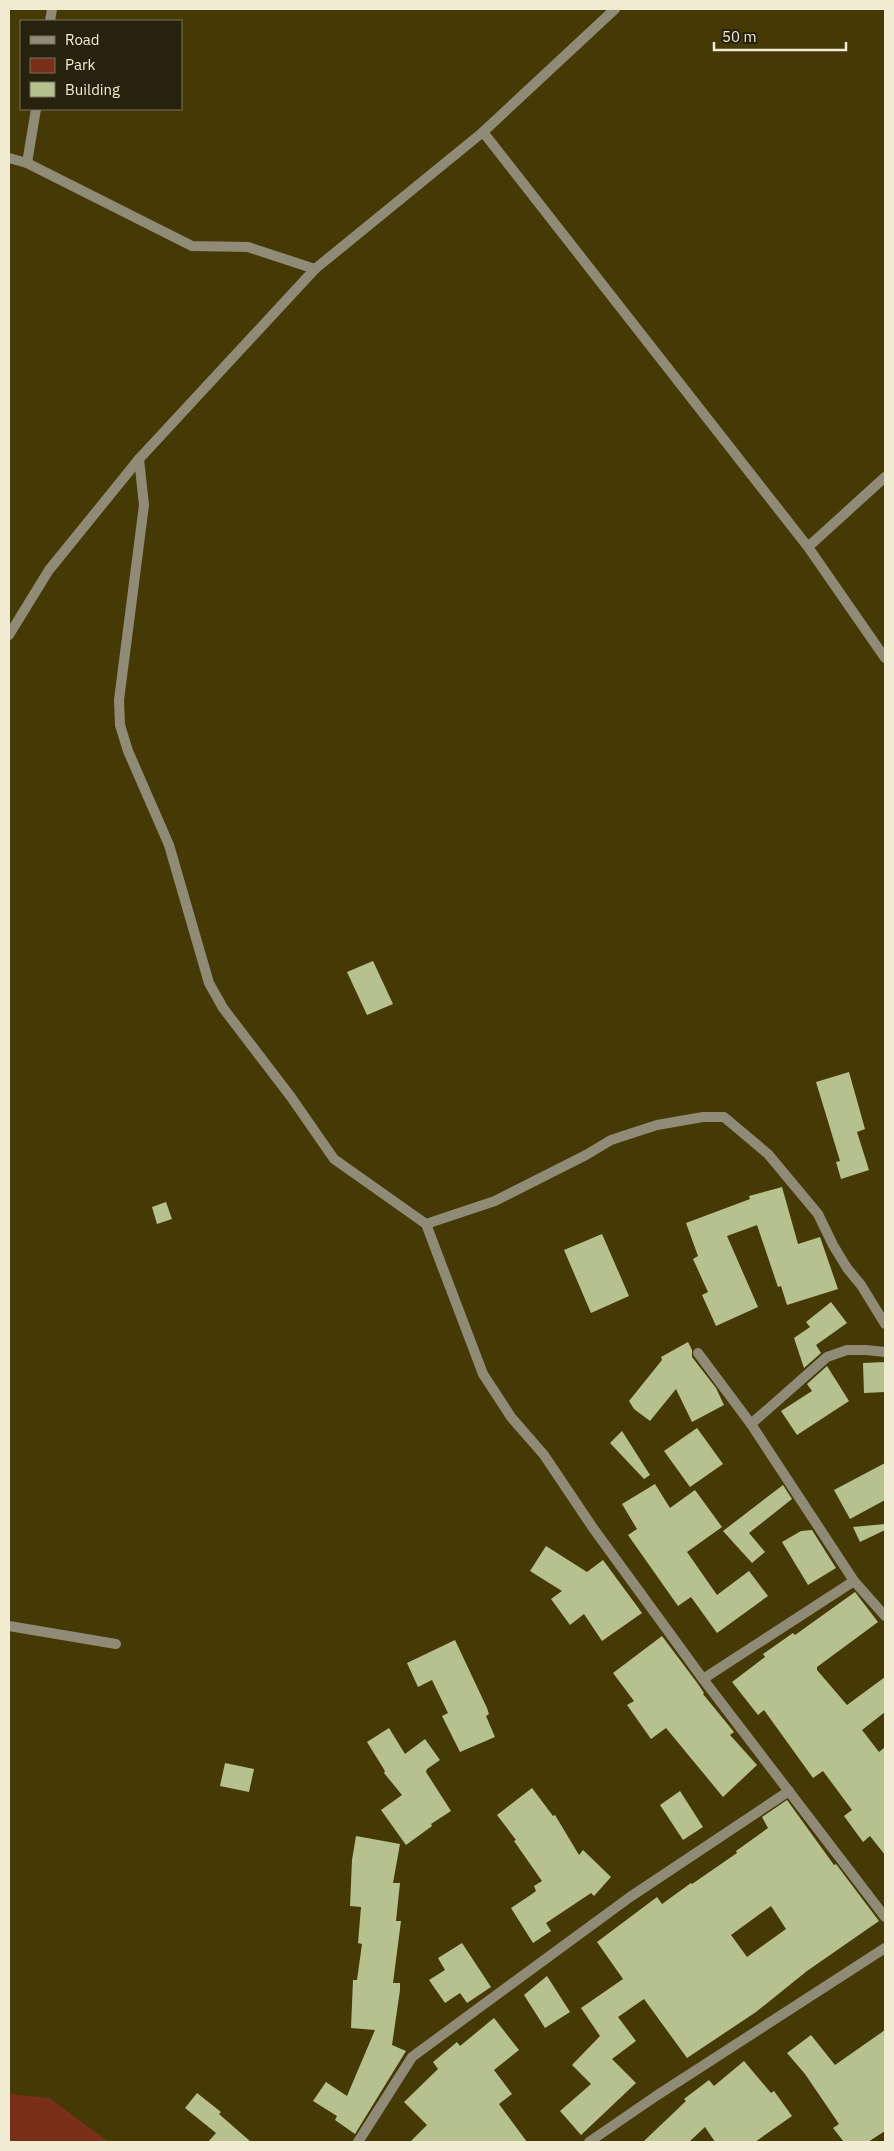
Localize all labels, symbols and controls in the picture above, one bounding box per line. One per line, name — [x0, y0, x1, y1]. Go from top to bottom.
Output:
legend — [20, 20, 182, 110]
scale bar — [714, 20, 846, 52]
text: 50 m — [722, 27, 757, 46]
text: Road — [65, 30, 100, 49]
text: Park — [65, 55, 95, 74]
text: Building — [65, 80, 120, 99]

